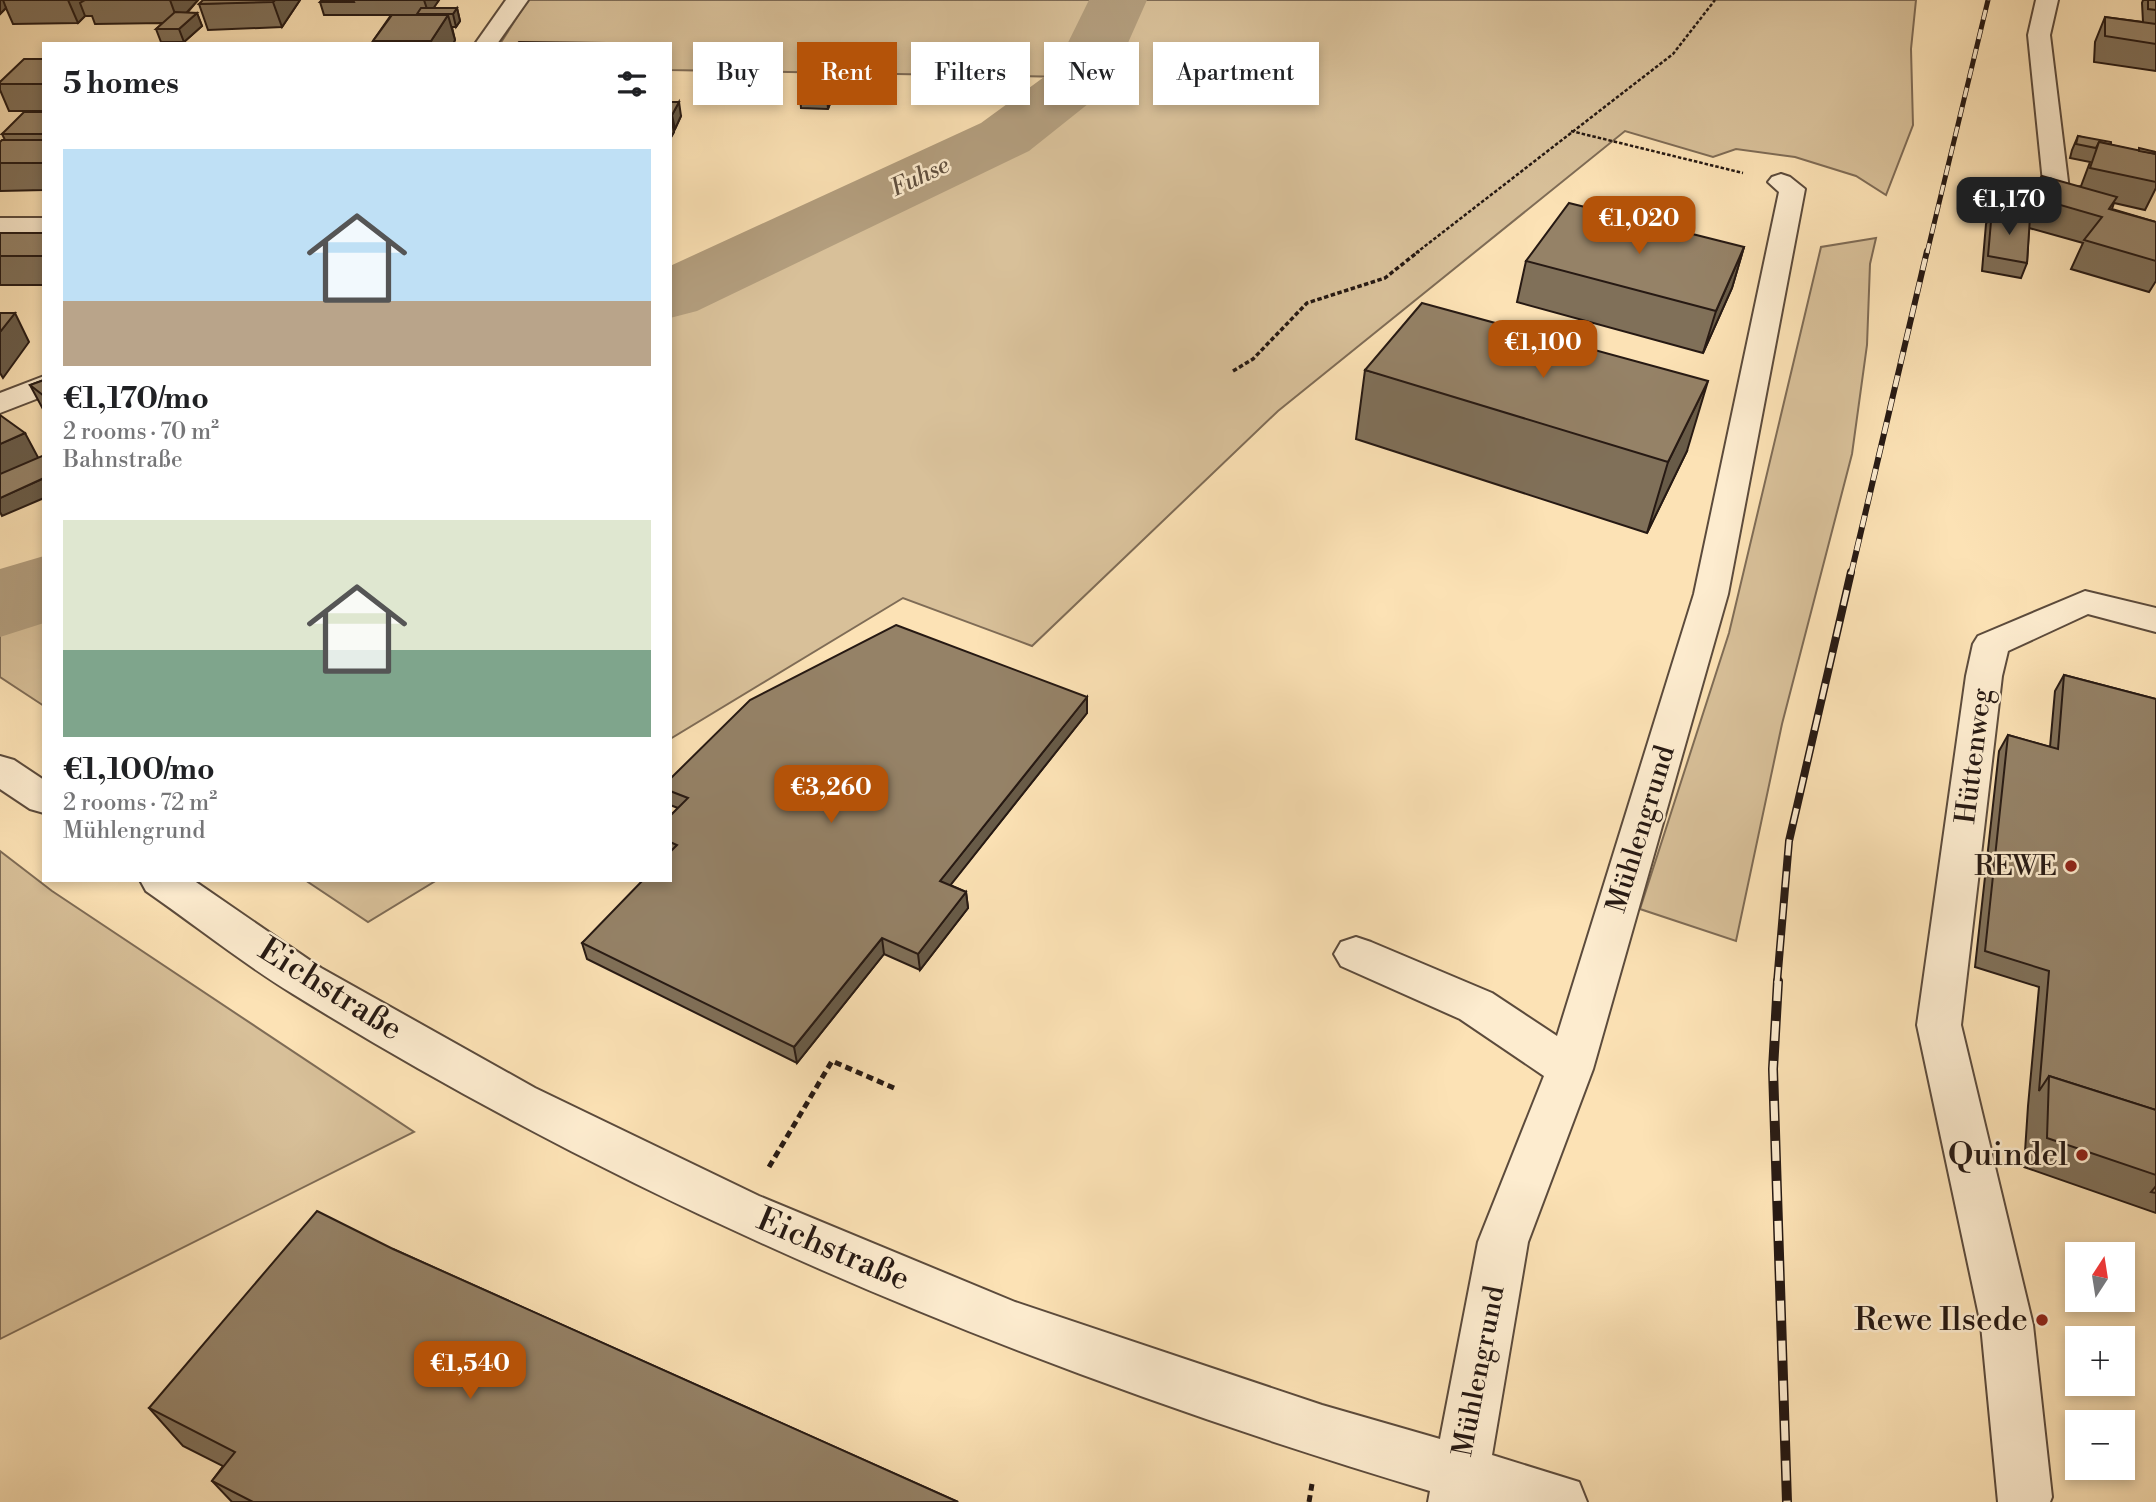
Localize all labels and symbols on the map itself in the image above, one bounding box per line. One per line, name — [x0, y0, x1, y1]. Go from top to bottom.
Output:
water label: Fuhse — [886, 150, 954, 204]
pin: €1,170 — [1952, 177, 2066, 237]
pin: €1,020 — [1582, 196, 1696, 256]
pin: €1,100 — [1486, 320, 1600, 380]
street label: Hüttenweg — [1948, 686, 2000, 826]
street label: Mühlengrund — [1599, 741, 1683, 917]
pin: €3,260 — [774, 766, 888, 825]
place label: REWE — [1974, 849, 2057, 884]
marker: REWE — [2063, 858, 2079, 874]
street label: Eichstraße — [250, 930, 410, 1050]
place label: Quindel — [1948, 1135, 2068, 1176]
marker: Quindel — [2074, 1147, 2090, 1163]
street label: Eichstraße — [750, 1199, 916, 1301]
north arrow — [2065, 1242, 2135, 1312]
street label: Mühlengrund — [1445, 1283, 1513, 1459]
place label: Rewe Ilsede — [1854, 1300, 2028, 1341]
marker: Rewe Ilsede — [2034, 1312, 2050, 1328]
pin: €1,540 — [413, 1342, 527, 1401]

